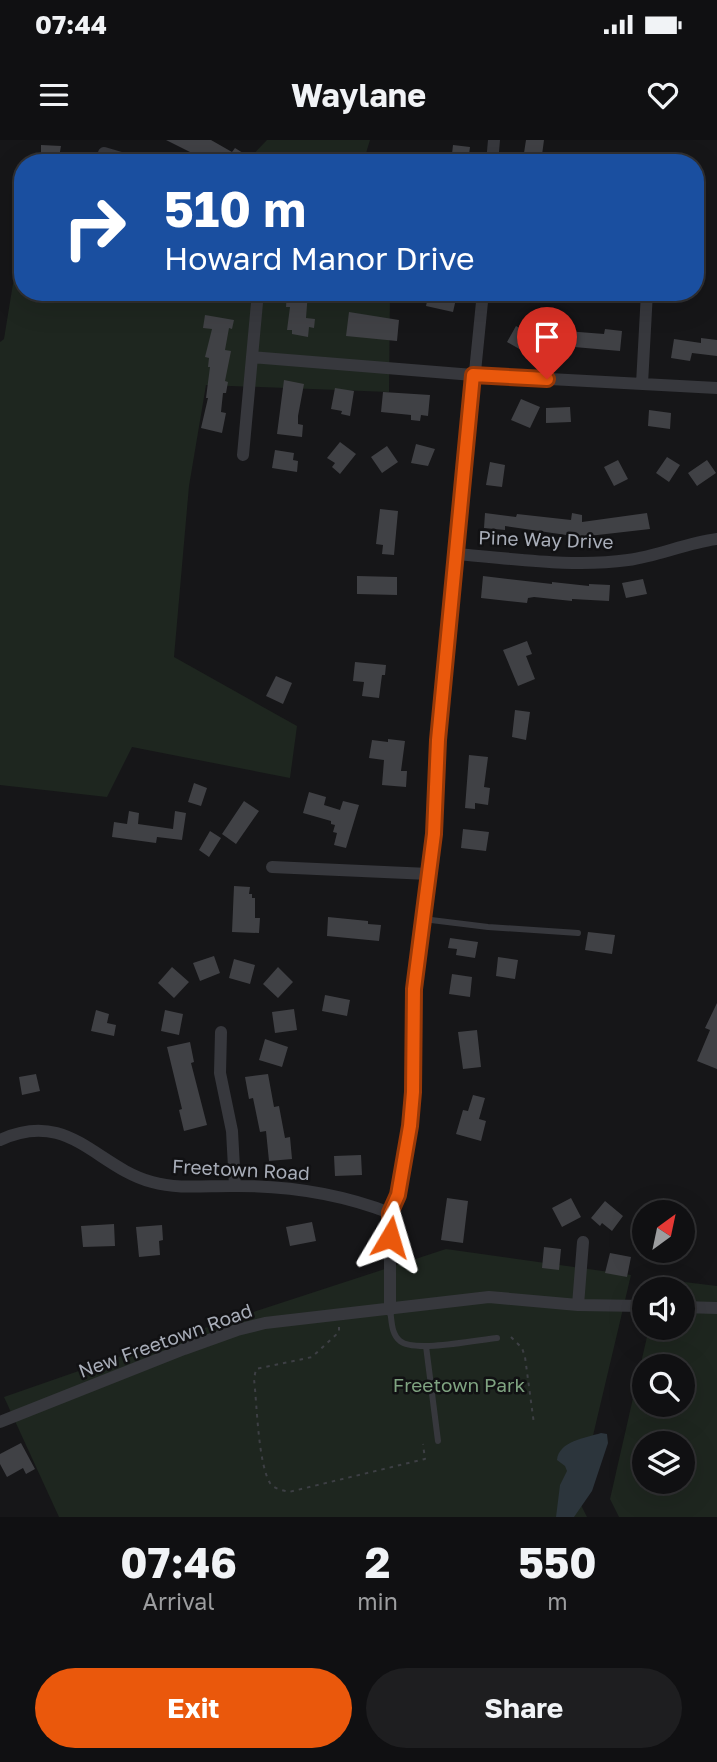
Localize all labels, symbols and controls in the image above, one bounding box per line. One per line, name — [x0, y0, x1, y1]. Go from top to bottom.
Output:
text: 07:44 — [35, 9, 107, 40]
icon: menu — [35, 76, 73, 114]
text: Waylane — [291, 76, 426, 114]
icon: heart — [644, 76, 682, 114]
text: 510 m — [164, 179, 306, 238]
icon: right — [49, 182, 140, 273]
text: Howard Manor Drive — [164, 239, 475, 277]
pin — [517, 307, 577, 379]
icon: arrive — [528, 318, 566, 356]
street label: Pine Way Drive — [478, 525, 614, 553]
street label: Freetown Road — [172, 1154, 310, 1184]
position arrow — [353, 1200, 427, 1274]
north arrow — [632, 1200, 695, 1264]
map controls — [632, 1200, 695, 1494]
button: sound — [632, 1277, 695, 1340]
street label: New Freetown Road — [75, 1298, 255, 1382]
button: search — [632, 1354, 695, 1417]
park label: Freetown Park — [393, 1373, 525, 1396]
button: layers — [632, 1431, 695, 1494]
text: 07:46 — [120, 1537, 237, 1587]
text: 2 — [365, 1537, 390, 1587]
text: 550 — [518, 1537, 597, 1587]
text: Arrival — [143, 1587, 215, 1615]
text: min — [357, 1587, 398, 1615]
text: m — [547, 1587, 568, 1615]
button: Exit — [35, 1668, 352, 1748]
button: Share — [366, 1668, 682, 1748]

